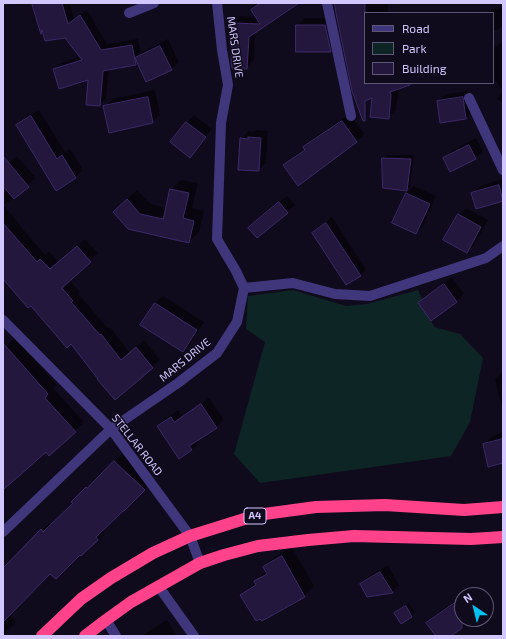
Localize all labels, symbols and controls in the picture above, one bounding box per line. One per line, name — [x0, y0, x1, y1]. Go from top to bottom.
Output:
legend — [364, 12, 494, 84]
street label: MARS DRIVE — [224, 16, 246, 78]
text: Road — [402, 21, 430, 35]
text: Park — [402, 41, 427, 55]
text: Building — [402, 61, 446, 75]
street label: MARS DRIVE — [157, 335, 213, 385]
street label: STELLAR ROAD — [109, 412, 165, 478]
road number: A4 — [244, 508, 266, 524]
north arrow — [454, 587, 494, 627]
text: N — [460, 590, 474, 605]

